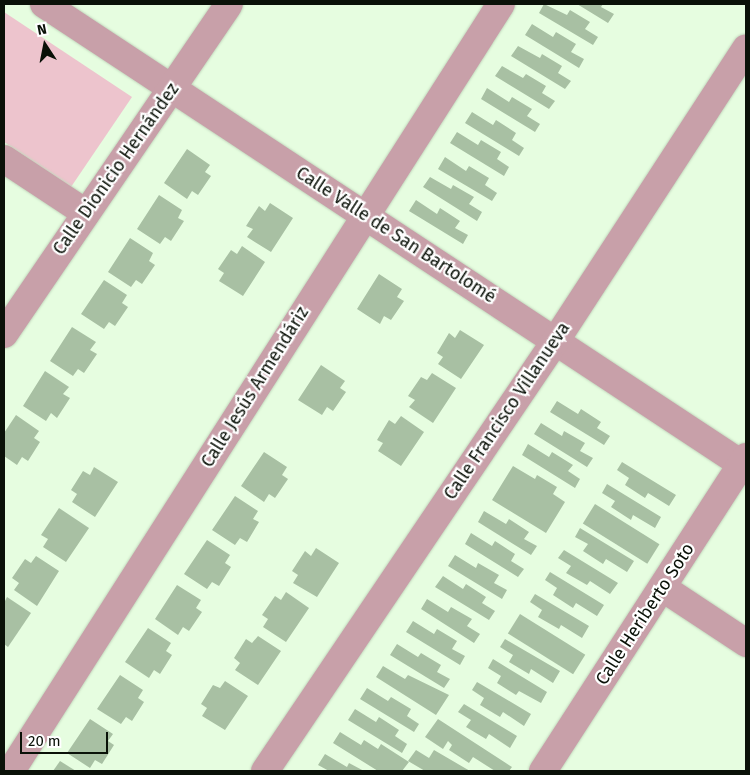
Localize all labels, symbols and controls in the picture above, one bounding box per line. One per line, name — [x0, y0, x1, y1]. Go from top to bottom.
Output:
north arrow — [20, 20, 70, 70]
text: N — [36, 21, 48, 39]
street label: Calle Dionicio Hernández — [49, 79, 183, 259]
street label: Calle Valle de San Bartolomé — [292, 162, 500, 308]
street label: Calle Jesús Armendáriz — [197, 303, 313, 471]
street label: Calle Francisco Villanueva — [439, 318, 575, 504]
street label: Calle Heriberto Soto — [591, 539, 699, 689]
scale bar — [22, 722, 110, 754]
text: 20 m — [28, 732, 61, 750]

